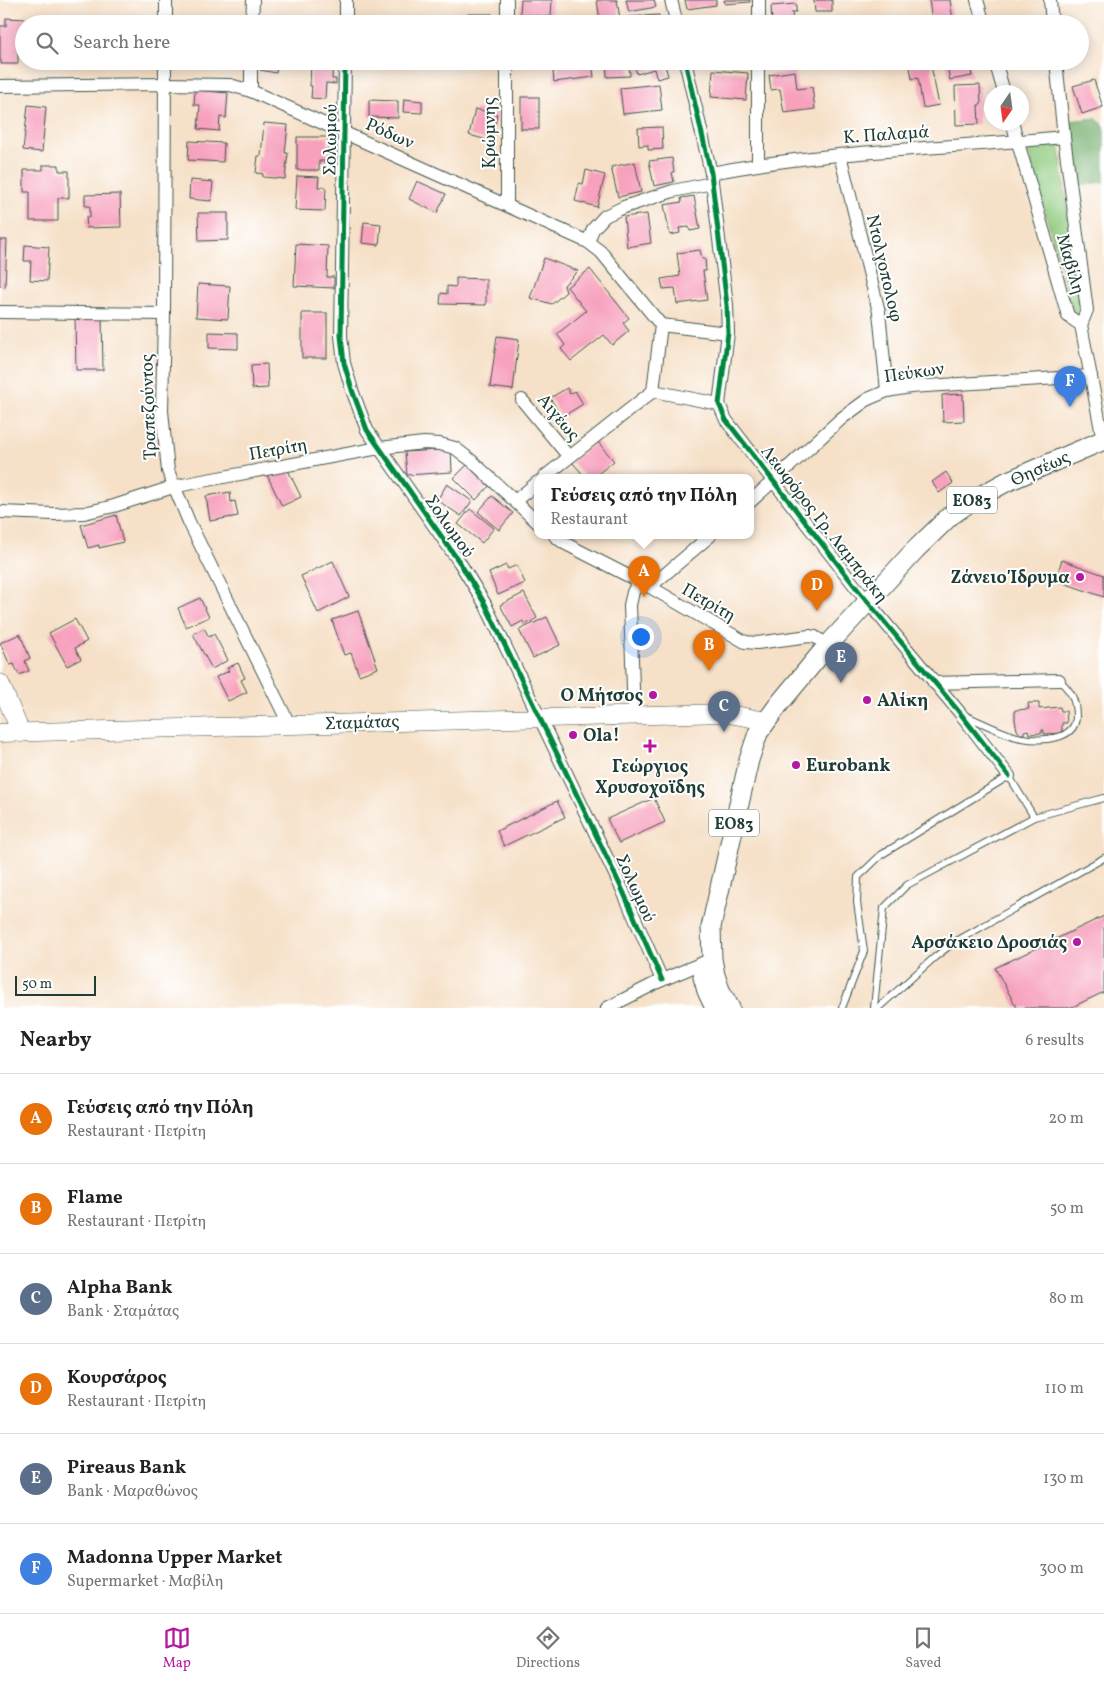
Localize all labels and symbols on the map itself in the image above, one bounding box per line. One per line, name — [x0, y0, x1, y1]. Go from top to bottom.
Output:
north arrow — [984, 85, 1029, 130]
street label: Κρώμνης — [478, 97, 503, 169]
street label: Σολωμού — [318, 104, 345, 176]
street label: Ρόδων — [361, 113, 418, 156]
street label: Κ. Παλαμά — [842, 120, 930, 151]
street label: Ντολγοπολοφ — [859, 212, 908, 325]
street label: Μαβίλη — [1049, 231, 1090, 298]
street label: Τραπεζούντος — [135, 353, 164, 460]
street label: Πεύκων — [883, 357, 946, 390]
pin: F — [1054, 366, 1086, 407]
street label: Αιγέως — [531, 389, 585, 447]
street label: Πετρίτη — [247, 433, 309, 468]
street label: Λεωφόρος Γρ. Λαμπράκη — [754, 441, 894, 609]
street label: Θησέως — [1007, 445, 1074, 493]
road number: ΕΟ83 — [947, 486, 997, 514]
street label: Σολωμού — [418, 490, 480, 564]
pin: A — [628, 556, 660, 597]
place label: Ζάνειο Ίδρυμα — [951, 566, 1070, 591]
pin: D — [801, 570, 833, 611]
marker: Ζάνειο Ίδρυμα — [1074, 571, 1086, 583]
street label: Πετρίτη — [676, 578, 740, 629]
your location — [628, 624, 654, 650]
pin: B — [693, 630, 725, 671]
pin: E — [825, 642, 857, 683]
place label: Ο Μήτσος — [561, 684, 643, 709]
marker: Ο Μήτσος — [647, 689, 659, 701]
place label: Αλίκη — [877, 689, 928, 714]
pin: C — [708, 691, 740, 732]
marker: Αλίκη — [861, 694, 873, 706]
street label: Σταμάτας — [324, 710, 400, 737]
place label: Ola! — [583, 724, 620, 749]
marker: Ola! — [567, 729, 579, 741]
marker: Γεώργιος Χρυσοχοϊδης — [643, 739, 657, 753]
place label: Eurobank — [806, 754, 890, 779]
place label: Γεώργιος Χρυσοχοϊδης — [595, 755, 705, 801]
marker: Eurobank — [790, 759, 802, 771]
road number: ΕΟ83 — [709, 810, 759, 836]
street label: Σολωμού — [609, 851, 661, 927]
place label: Αρσάκειο Δροσιάς — [911, 931, 1067, 956]
marker: Αρσάκειο Δροσιάς — [1071, 936, 1083, 948]
scale bar — [15, 973, 96, 996]

